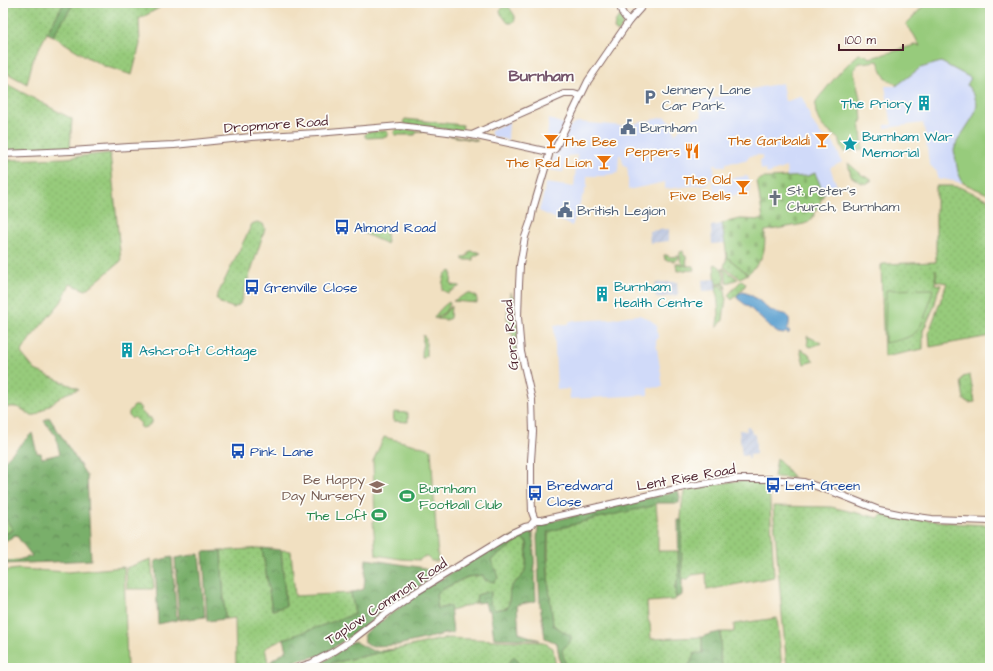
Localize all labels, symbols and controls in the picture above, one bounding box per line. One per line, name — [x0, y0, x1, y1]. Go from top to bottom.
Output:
scale bar — [839, 26, 903, 52]
text: 100 m — [845, 32, 876, 49]
district label: Burnham — [509, 65, 574, 87]
place label: Jennery Lane Car Park — [662, 80, 751, 116]
parking icon: Jennery Lane Car Park — [641, 88, 659, 106]
place label: The Priory — [841, 94, 912, 114]
building icon: The Priory — [915, 94, 933, 112]
street label: Dropmore Road — [223, 111, 329, 139]
public building icon: Burnham — [619, 118, 637, 136]
place label: Burnham — [640, 118, 697, 138]
place label: Burnham War Memorial — [862, 127, 953, 163]
place label: The Garibaldi — [728, 131, 810, 151]
bar icon: The Garibaldi — [813, 131, 831, 149]
bar icon: The Bee — [542, 132, 560, 150]
place label: The Bee — [563, 132, 617, 152]
place icon: Burnham War Memorial — [841, 135, 859, 153]
place label: Peppers — [626, 142, 680, 162]
restaurant icon: Peppers — [683, 142, 701, 160]
place label: The Red Lion — [506, 153, 592, 173]
bar icon: The Red Lion — [595, 153, 613, 171]
place label: The Old Five Bells — [670, 170, 731, 206]
bar icon: The Old Five Bells — [734, 178, 752, 196]
place label: St. Peter's Church, Burnham — [787, 181, 899, 217]
church icon: St. Peter's Church, Burnham — [766, 189, 784, 207]
public building icon: British Legion — [556, 201, 574, 219]
place label: British Legion — [577, 201, 666, 221]
bus stop icon: Almond Road — [333, 218, 351, 236]
place label: Almond Road — [354, 218, 436, 238]
place label: Burnham Health Centre — [614, 277, 703, 313]
bus stop icon: Grenville Close — [243, 278, 261, 296]
place label: Grenville Close — [264, 278, 358, 298]
building icon: Burnham Health Centre — [593, 285, 611, 303]
street label: Gore Road — [498, 299, 524, 371]
building icon: Ashcroft Cottage — [118, 341, 136, 359]
place label: Ashcroft Cottage — [139, 341, 257, 361]
bus stop icon: Pink Lane — [229, 442, 247, 460]
place label: Pink Lane — [250, 442, 314, 462]
street label: Lent Rise Road — [635, 459, 737, 497]
place label: Be Happy Day Nursery — [282, 470, 365, 506]
place label: Bredward Close — [547, 476, 613, 512]
bus stop icon: Lent Green — [764, 476, 782, 494]
place label: Lent Green — [785, 476, 860, 496]
school or university icon: Be Happy Day Nursery — [368, 478, 386, 496]
place label: Burnham Football Club — [419, 479, 502, 515]
bus stop icon: Bredward Close — [526, 484, 544, 502]
sports icon: Burnham Football Club — [398, 487, 416, 505]
place label: The Loft — [307, 506, 367, 526]
sports icon: The Loft — [370, 506, 388, 524]
street label: Taplow Common Road — [322, 554, 451, 650]

